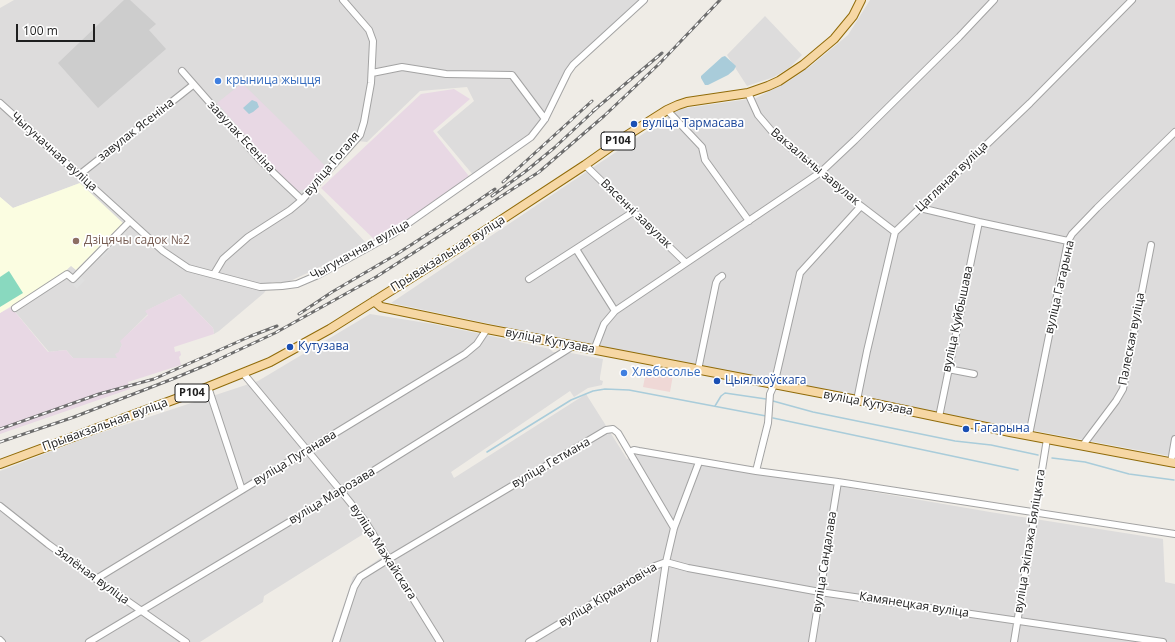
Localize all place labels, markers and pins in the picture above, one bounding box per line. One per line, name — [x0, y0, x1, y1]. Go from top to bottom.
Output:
place label: крыница жыцця — [226, 74, 321, 88]
marker: крыница жыцця — [213, 76, 223, 86]
place label: вуліца Тармасава — [642, 117, 744, 131]
marker: вуліца Тармасава — [629, 119, 639, 129]
place label: Дзіцячы садок №2 — [84, 234, 190, 248]
marker: Дзіцячы садок №2 — [71, 236, 81, 246]
place label: Кутузава — [298, 340, 349, 354]
marker: Кутузава — [285, 342, 295, 352]
place label: Хлебосолье — [632, 366, 701, 380]
marker: Хлебосолье — [619, 368, 629, 378]
place label: Цыялкоўскага — [725, 374, 806, 388]
marker: Цыялкоўскага — [712, 376, 722, 386]
place label: Гагарына — [974, 422, 1030, 436]
marker: Гагарына — [961, 424, 971, 434]

